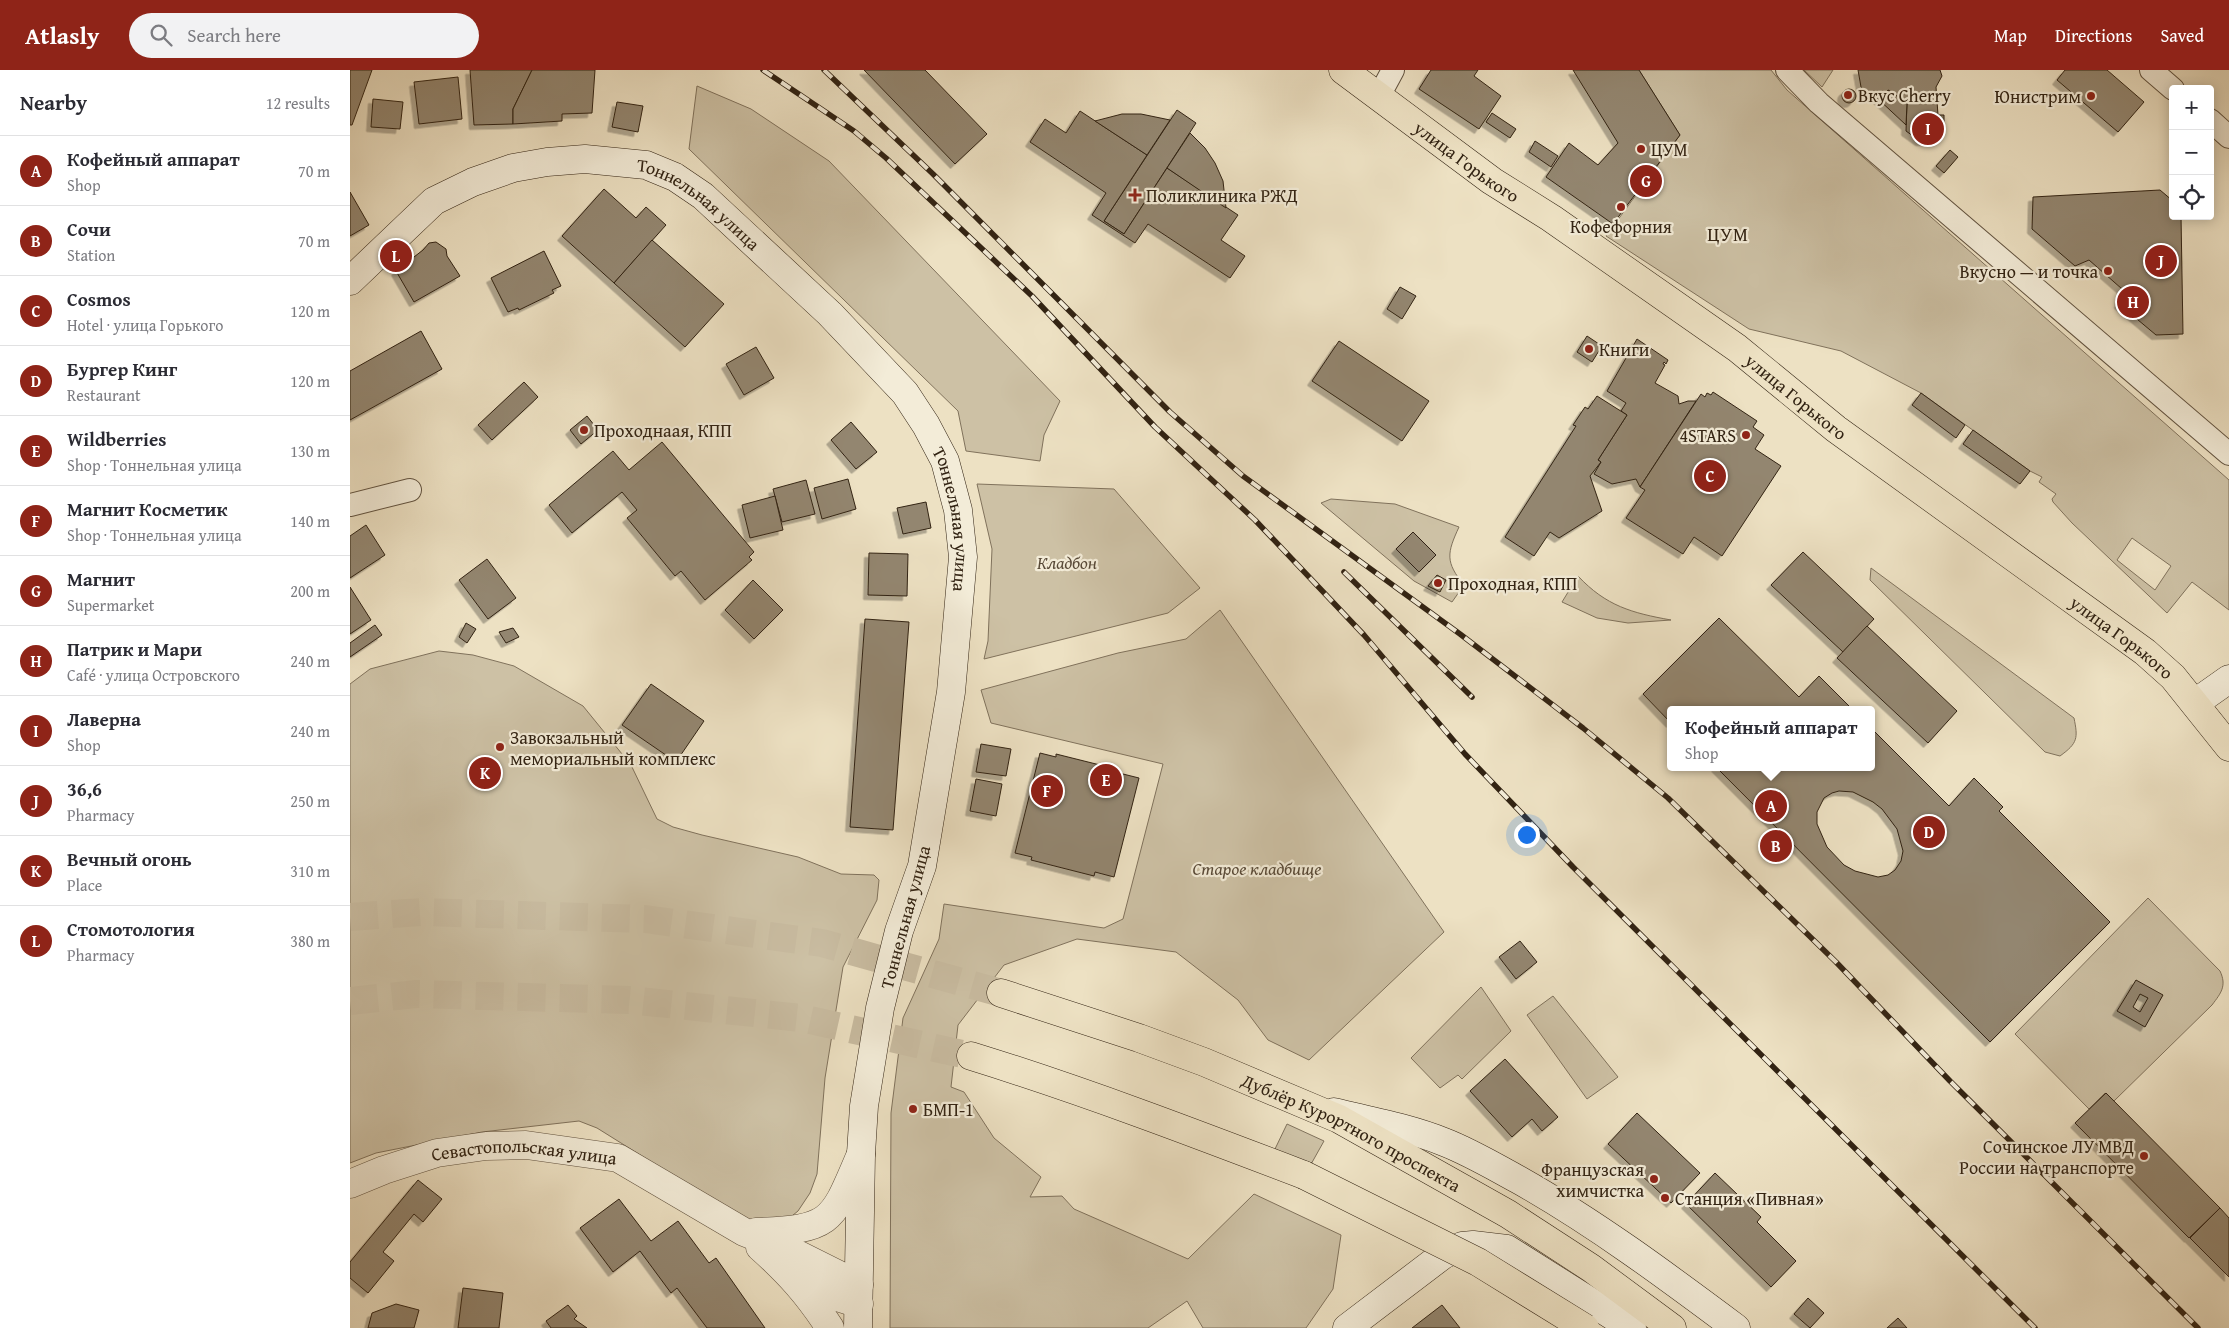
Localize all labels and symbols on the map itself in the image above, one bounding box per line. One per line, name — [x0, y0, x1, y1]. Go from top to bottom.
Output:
place label: Вкус Cherry — [1858, 82, 1951, 109]
place label: Юнистрим — [1995, 83, 2081, 110]
marker: Вкус Cherry — [1842, 89, 1854, 101]
marker: Юнистрим — [2085, 90, 2097, 102]
pin: I — [1912, 110, 1944, 148]
street label: улица Горького — [1408, 113, 1525, 209]
place label: ЦУМ — [1651, 136, 1688, 163]
marker: ЦУМ — [1635, 143, 1647, 155]
street label: Тоннельная улица — [636, 151, 767, 257]
pin: G — [1630, 162, 1662, 200]
place label: Поликлиника РЖД — [1146, 182, 1298, 209]
marker: Поликлиника РЖД — [1128, 188, 1142, 202]
marker: Кофефорния — [1615, 201, 1627, 213]
place label: Кофефорния — [1570, 213, 1672, 240]
district label: ЦУМ — [1707, 220, 1749, 248]
pin: L — [380, 237, 412, 275]
pin: J — [2145, 242, 2177, 280]
place label: Вкусно — и точка — [1959, 258, 2098, 285]
marker: Вкусно — и точка — [2102, 265, 2114, 277]
pin: H — [2117, 283, 2149, 321]
place label: Книги — [1599, 336, 1650, 363]
marker: Книги — [1583, 343, 1595, 355]
street label: улица Горького — [1739, 346, 1853, 446]
place label: Проходнаая, КПП — [594, 417, 732, 444]
place label: 4STARS — [1679, 422, 1736, 449]
marker: Проходнаая, КПП — [578, 424, 590, 436]
marker: 4STARS — [1740, 429, 1752, 441]
street label: Тоннельная улица — [926, 441, 977, 593]
pin: C — [1694, 457, 1726, 495]
park label: Кладбон — [1037, 549, 1097, 576]
place label: Проходная, КПП — [1448, 570, 1578, 597]
marker: Проходная, КПП — [1432, 577, 1444, 589]
street label: улица Горького — [2064, 588, 2180, 685]
place label: Завокзальный мемориальный комплекс — [510, 724, 716, 772]
marker: Завокзальный мемориальный комплекс — [494, 741, 506, 753]
pin: K — [469, 754, 501, 792]
pin: E — [1090, 761, 1122, 799]
pin: F — [1031, 772, 1063, 810]
pin: A — [1755, 787, 1787, 825]
pin: D — [1913, 813, 1945, 851]
your location — [1514, 822, 1540, 848]
pin: B — [1760, 827, 1792, 865]
street label: Тоннельная улица — [873, 842, 937, 992]
park label: Старое кладбище — [1192, 855, 1322, 882]
street label: Дублёр Курортного проспекта — [1237, 1066, 1466, 1199]
place label: БМП-1 — [923, 1096, 974, 1123]
marker: БМП-1 — [907, 1103, 919, 1115]
street label: Севастопольская улица — [427, 1131, 619, 1171]
place label: Сочинское ЛУ МВД России на транспорте — [1959, 1133, 2134, 1181]
marker: Сочинское ЛУ МВД России на транспорте — [2138, 1150, 2150, 1162]
place label: Французская химчистка — [1541, 1156, 1644, 1204]
marker: Французская химчистка — [1648, 1173, 1660, 1185]
place label: Станция «Пивная» — [1675, 1185, 1824, 1212]
marker: Станция «Пивная» — [1659, 1192, 1671, 1204]

